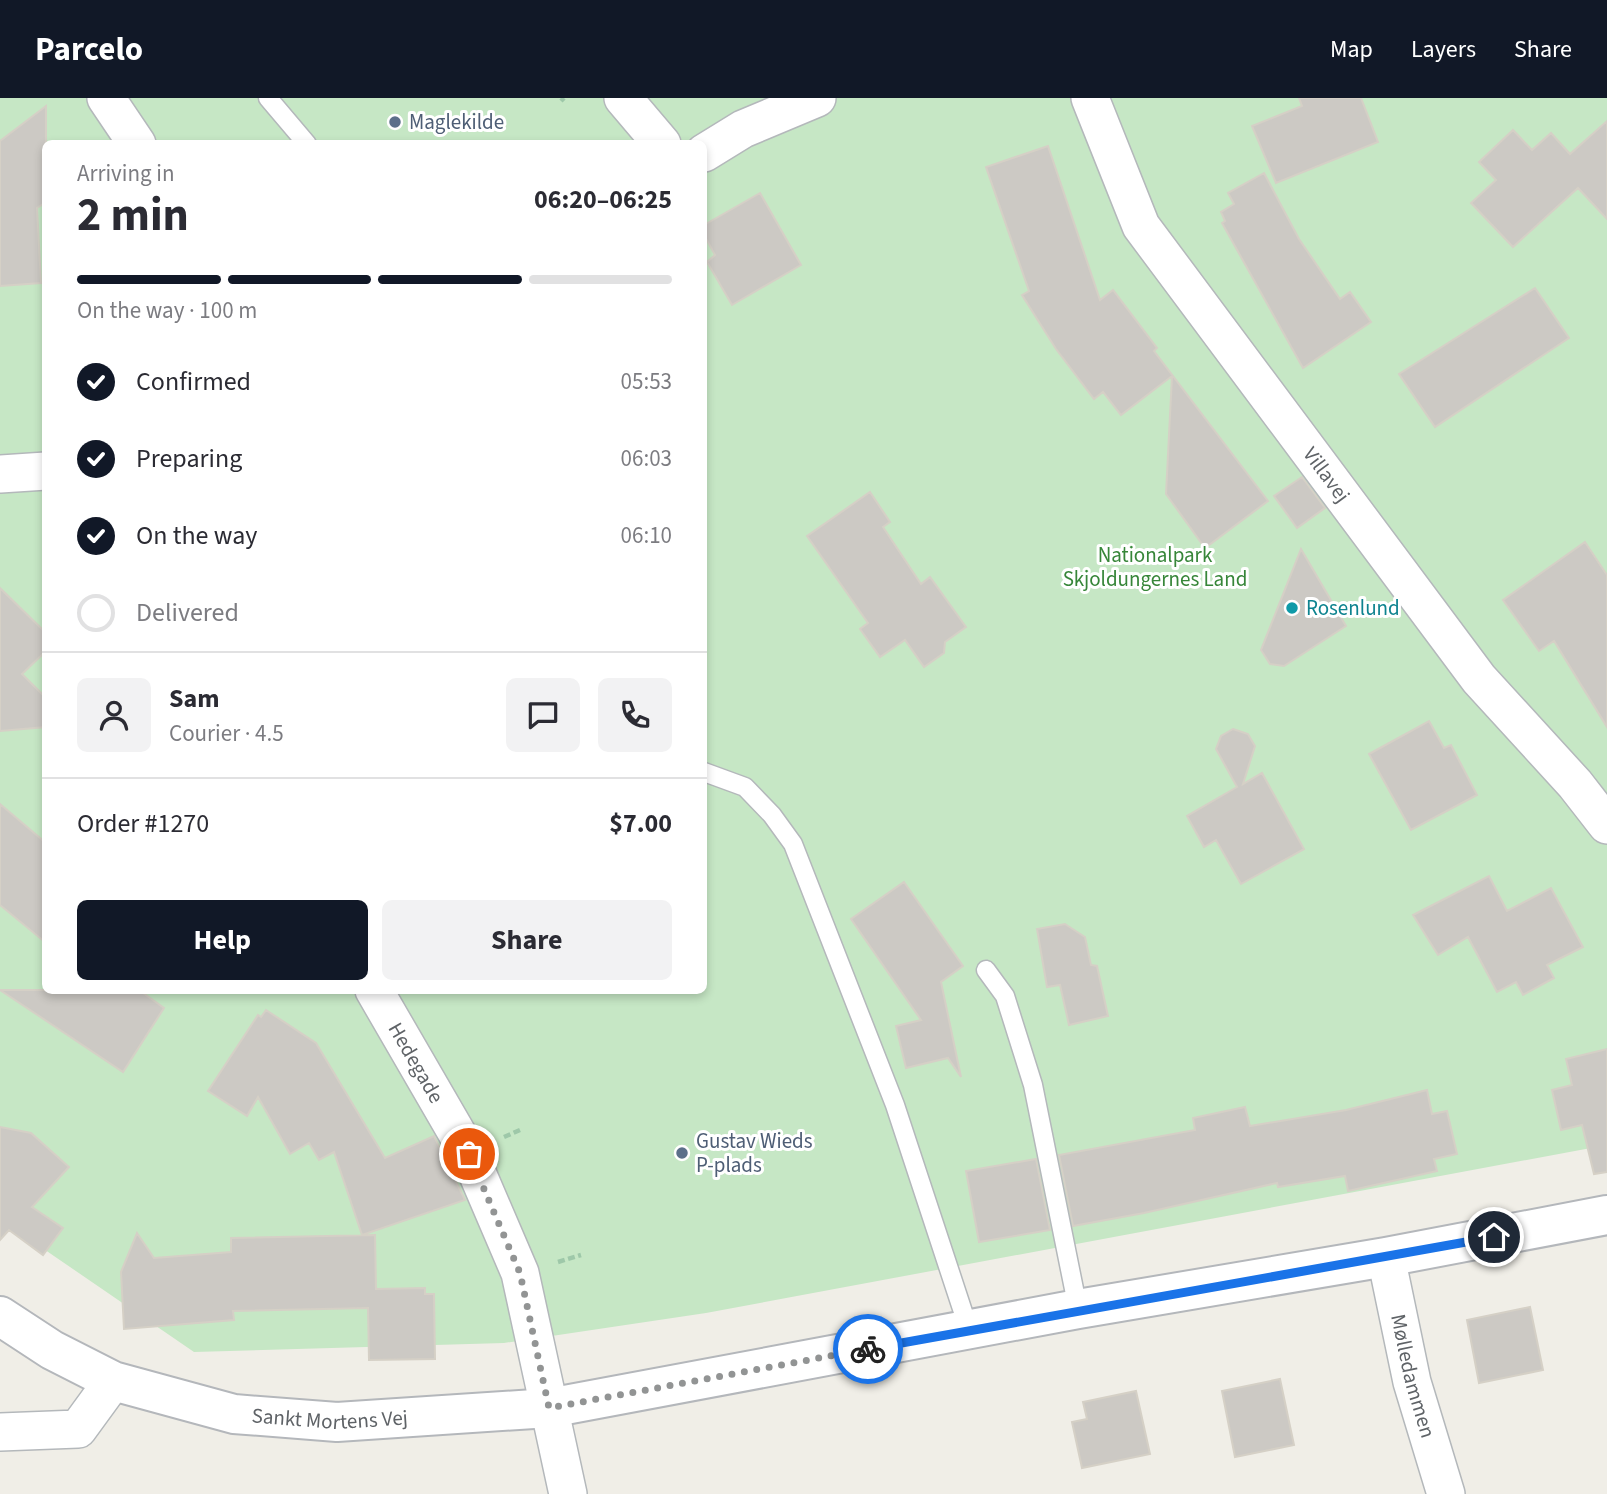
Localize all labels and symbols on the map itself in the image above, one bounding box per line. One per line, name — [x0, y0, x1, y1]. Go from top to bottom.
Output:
place label: Maglekilde — [409, 107, 504, 137]
marker: Maglekilde — [387, 114, 403, 130]
street label: Villavej — [1296, 441, 1357, 509]
park label: Nationalpark Skjoldungernes Land — [1063, 540, 1247, 594]
place label: Rosenlund — [1306, 593, 1400, 623]
marker: Rosenlund — [1284, 600, 1300, 616]
street label: Hedegade — [381, 1017, 451, 1109]
pin — [439, 1124, 499, 1184]
place label: Gustav Wieds P-plads — [696, 1126, 813, 1180]
marker: Gustav Wieds P-plads — [674, 1145, 690, 1161]
pin — [1464, 1207, 1524, 1267]
street label: Mølledammen — [1383, 1311, 1443, 1442]
courier — [833, 1314, 903, 1384]
street label: Sankt Mortens Vej — [251, 1400, 409, 1437]

